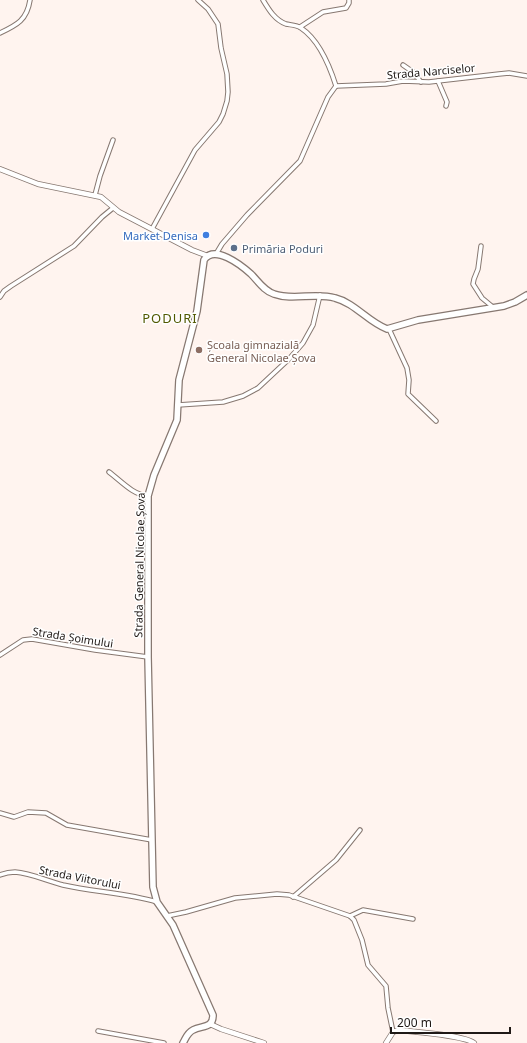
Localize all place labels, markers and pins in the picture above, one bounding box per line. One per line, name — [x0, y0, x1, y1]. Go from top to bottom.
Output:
place label: Market Denisa — [123, 228, 198, 243]
marker: Market Denisa — [201, 230, 211, 240]
place label: Primăria Poduri — [242, 241, 323, 256]
marker: Primăria Poduri — [229, 243, 239, 253]
place label: Școala gimnazială General Nicolae Șova — [207, 337, 316, 365]
marker: Școala gimnazială General Nicolae Șova — [194, 345, 204, 355]

